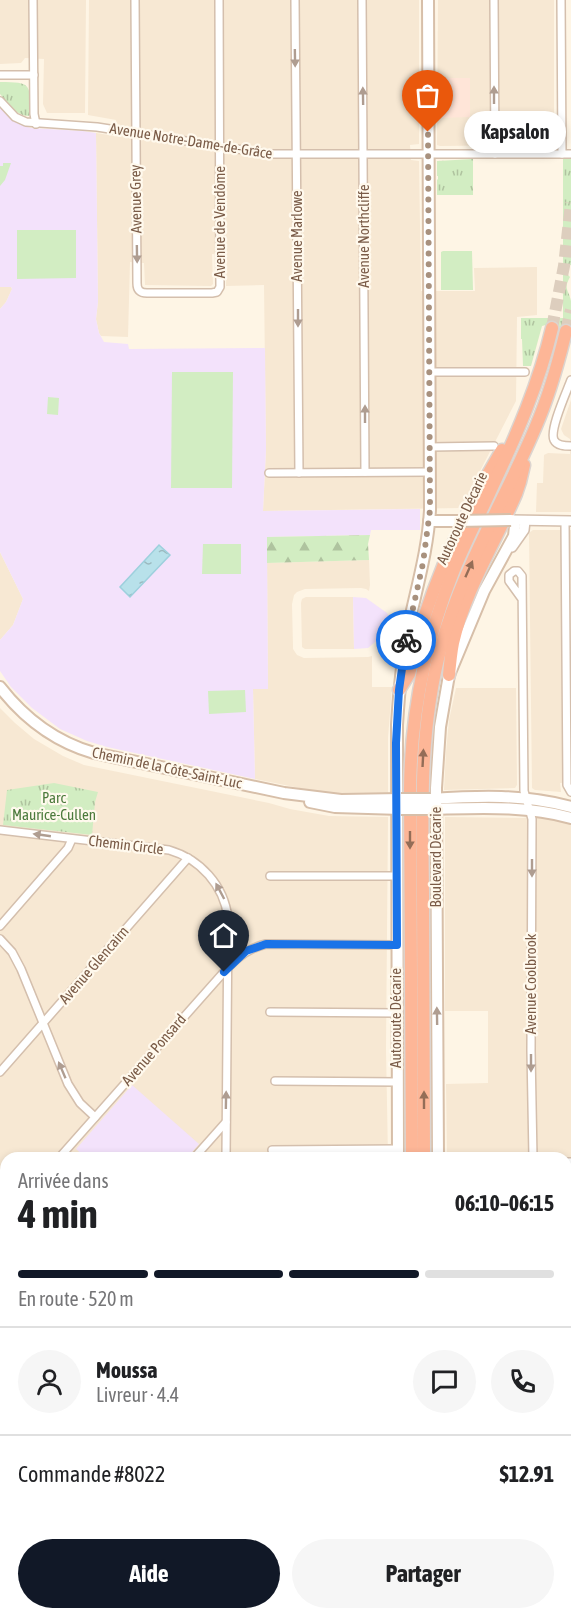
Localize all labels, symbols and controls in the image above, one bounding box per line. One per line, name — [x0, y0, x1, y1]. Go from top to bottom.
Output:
one-way arrow — [291, 49, 300, 68]
pin — [402, 70, 453, 132]
icon: bag — [411, 79, 444, 112]
one-way arrow — [490, 86, 499, 105]
one-way arrow — [358, 87, 368, 106]
callout: Kapsalon — [464, 111, 566, 153]
street label: Avenue Notre-Dame-de-Grâce — [108, 119, 274, 162]
text: Kapsalon — [481, 120, 549, 143]
street label: Avenue Grey — [126, 164, 145, 234]
street label: Avenue de Vendôme — [211, 166, 228, 278]
street label: Avenue Northcliffe — [355, 184, 372, 288]
street label: Avenue Marlowe — [288, 190, 305, 282]
one-way arrow — [132, 245, 142, 264]
one-way arrow — [293, 309, 303, 328]
one-way arrow — [360, 404, 370, 423]
street label: Autoroute Décarie — [433, 469, 490, 567]
one-way arrow — [464, 560, 474, 578]
courier — [376, 610, 436, 670]
icon: bike — [390, 624, 423, 657]
street label: Chemin de la Côte-Saint-Luc — [91, 743, 244, 792]
one-way arrow — [419, 748, 428, 767]
park label: Parc Maurice-Cullen — [12, 789, 96, 823]
street label: Boulevard Décarie — [427, 806, 444, 907]
one-way arrow — [32, 830, 51, 839]
one-way arrow — [405, 830, 415, 849]
street label: Chemin Circle — [88, 831, 165, 858]
one-way arrow — [527, 858, 537, 877]
one-way arrow — [215, 882, 224, 899]
pin — [198, 910, 249, 972]
icon: home — [207, 919, 240, 952]
street label: Avenue Glencairn — [55, 922, 132, 1007]
street label: Avenue Coolbrook — [522, 933, 539, 1034]
street label: Autoroute Décarie — [387, 968, 404, 1068]
one-way arrow — [432, 1006, 442, 1025]
street label: Avenue Ponsard — [118, 1011, 189, 1089]
one-way arrow — [526, 1053, 536, 1072]
one-way arrow — [57, 1061, 67, 1079]
one-way arrow — [222, 1090, 231, 1109]
one-way arrow — [419, 1090, 429, 1109]
text: Arrivée dans — [18, 1169, 109, 1192]
text: 06:10–06:15 — [455, 1190, 554, 1216]
text: 4 min — [18, 1192, 98, 1236]
text: En route · 520 m — [18, 1287, 134, 1310]
button: person — [18, 1350, 81, 1413]
button: chat — [413, 1350, 476, 1413]
button: phone — [491, 1350, 554, 1413]
text: Moussa — [96, 1357, 157, 1383]
text: Livreur · 4.4 — [96, 1383, 179, 1406]
text: Commande #8022 — [18, 1461, 165, 1487]
text: $12.91 — [499, 1461, 554, 1487]
button: Aide — [18, 1539, 280, 1608]
button: Partager — [292, 1539, 554, 1608]

